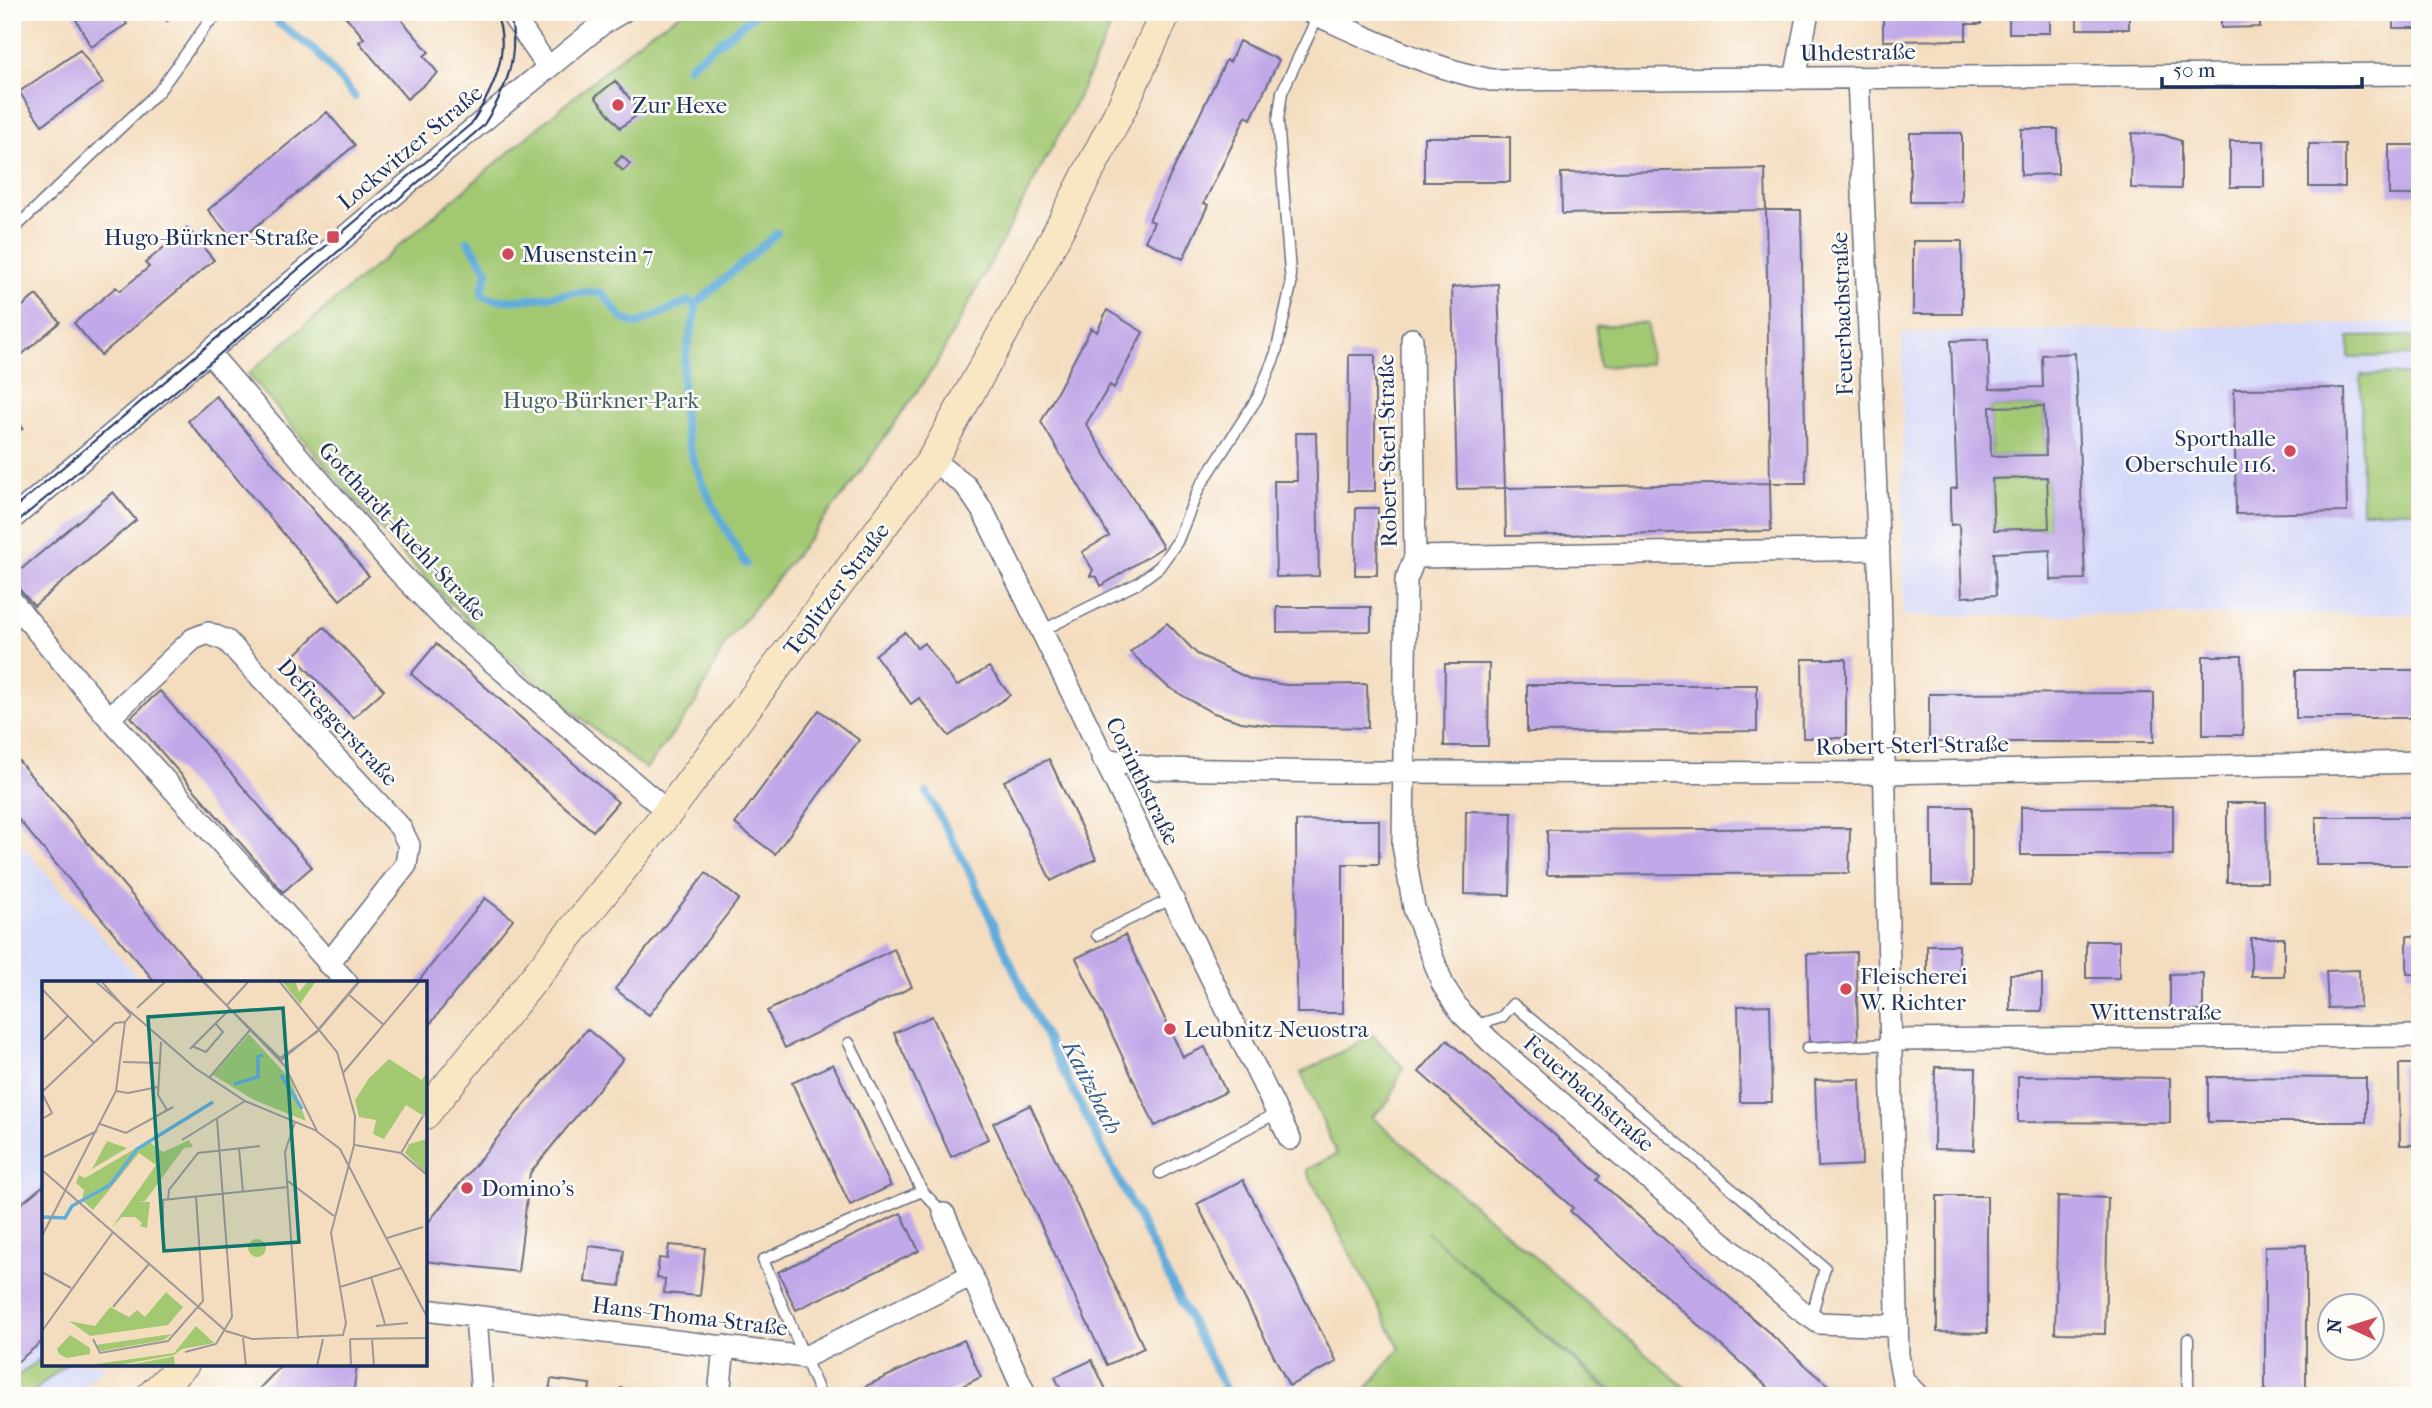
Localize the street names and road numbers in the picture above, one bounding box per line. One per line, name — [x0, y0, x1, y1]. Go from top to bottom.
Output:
street label: Uhdestraße — [1800, 38, 1916, 67]
street label: Lockwitzer Straße — [333, 79, 488, 216]
street label: Feuerbachstraße — [1826, 231, 1859, 397]
street label: Robert-Sterl-Straße — [1372, 354, 1403, 548]
street label: Gotthardt-Kuehl-Straße — [313, 436, 492, 626]
street label: Teplitzer Straße — [778, 518, 895, 661]
street label: Defreggerstraße — [272, 653, 404, 792]
street label: Corinthstraße — [1100, 713, 1185, 850]
street label: Robert-Sterl-Straße — [1815, 730, 2009, 761]
street label: Wittenstraße — [2089, 999, 2222, 1026]
street label: Feuerbachstraße — [1518, 1029, 1660, 1157]
street label: Hans-Thoma-Straße — [590, 1291, 789, 1342]

